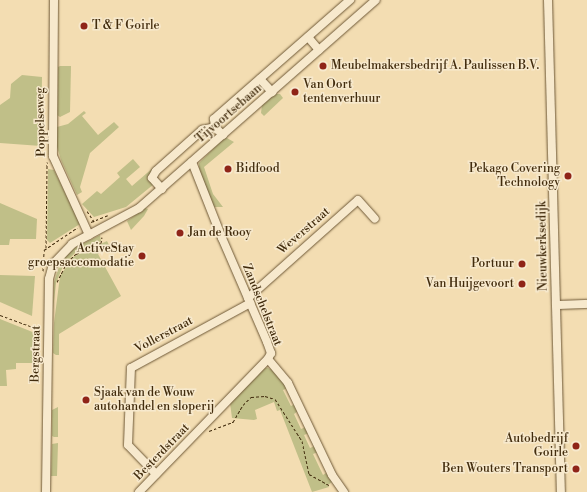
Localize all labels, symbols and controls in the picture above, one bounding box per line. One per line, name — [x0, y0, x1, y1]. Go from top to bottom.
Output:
place label: T & F Goirle — [92, 19, 160, 33]
marker: T & F Goirle — [79, 21, 89, 31]
place label: Meubelmakersbedrijf A. Paulissen B.V. — [331, 59, 539, 73]
marker: Meubelmakersbedrijf A. Paulissen B.V. — [318, 61, 328, 71]
place label: Van Oort tentenverhuur — [303, 78, 380, 106]
street label: Tijvoortsebaan — [193, 82, 265, 146]
street label: Poppelseweg — [33, 87, 49, 157]
marker: Van Oort tentenverhuur — [290, 87, 300, 97]
place label: Bidfood — [236, 162, 280, 176]
place label: Pekago Covering Technology — [469, 162, 560, 190]
marker: Bidfood — [223, 164, 233, 174]
marker: Pekago Covering Technology — [563, 171, 573, 181]
street label: Nieuwkerksedijk — [535, 201, 551, 291]
street label: Weverstraat — [275, 204, 333, 258]
place label: Jan de Rooy — [188, 226, 251, 240]
marker: Jan de Rooy — [175, 228, 185, 238]
place label: ActiveStay groepsaccomodatie — [28, 242, 134, 270]
marker: ActiveStay groepsaccomodatie — [137, 251, 147, 261]
place label: Portuur — [471, 257, 514, 271]
marker: Portuur — [517, 259, 527, 269]
street label: Zandschelstraat — [239, 262, 285, 348]
place label: Van Huijgevoort — [426, 277, 514, 291]
marker: Van Huijgevoort — [517, 279, 527, 289]
street label: Vollerstraat — [132, 314, 196, 356]
street label: Bergstraat — [28, 325, 44, 383]
place label: Sjaak van de Wouw autohandel en sloperij — [94, 386, 214, 414]
marker: Sjaak van de Wouw autohandel en sloperij — [81, 395, 91, 405]
street label: Besterdstraat — [131, 421, 193, 483]
place label: Autobedrijf Goirle — [505, 432, 568, 460]
marker: Autobedrijf Goirle — [571, 441, 581, 451]
place label: Ben Wouters Transport — [442, 462, 568, 476]
marker: Ben Wouters Transport — [571, 464, 581, 474]

